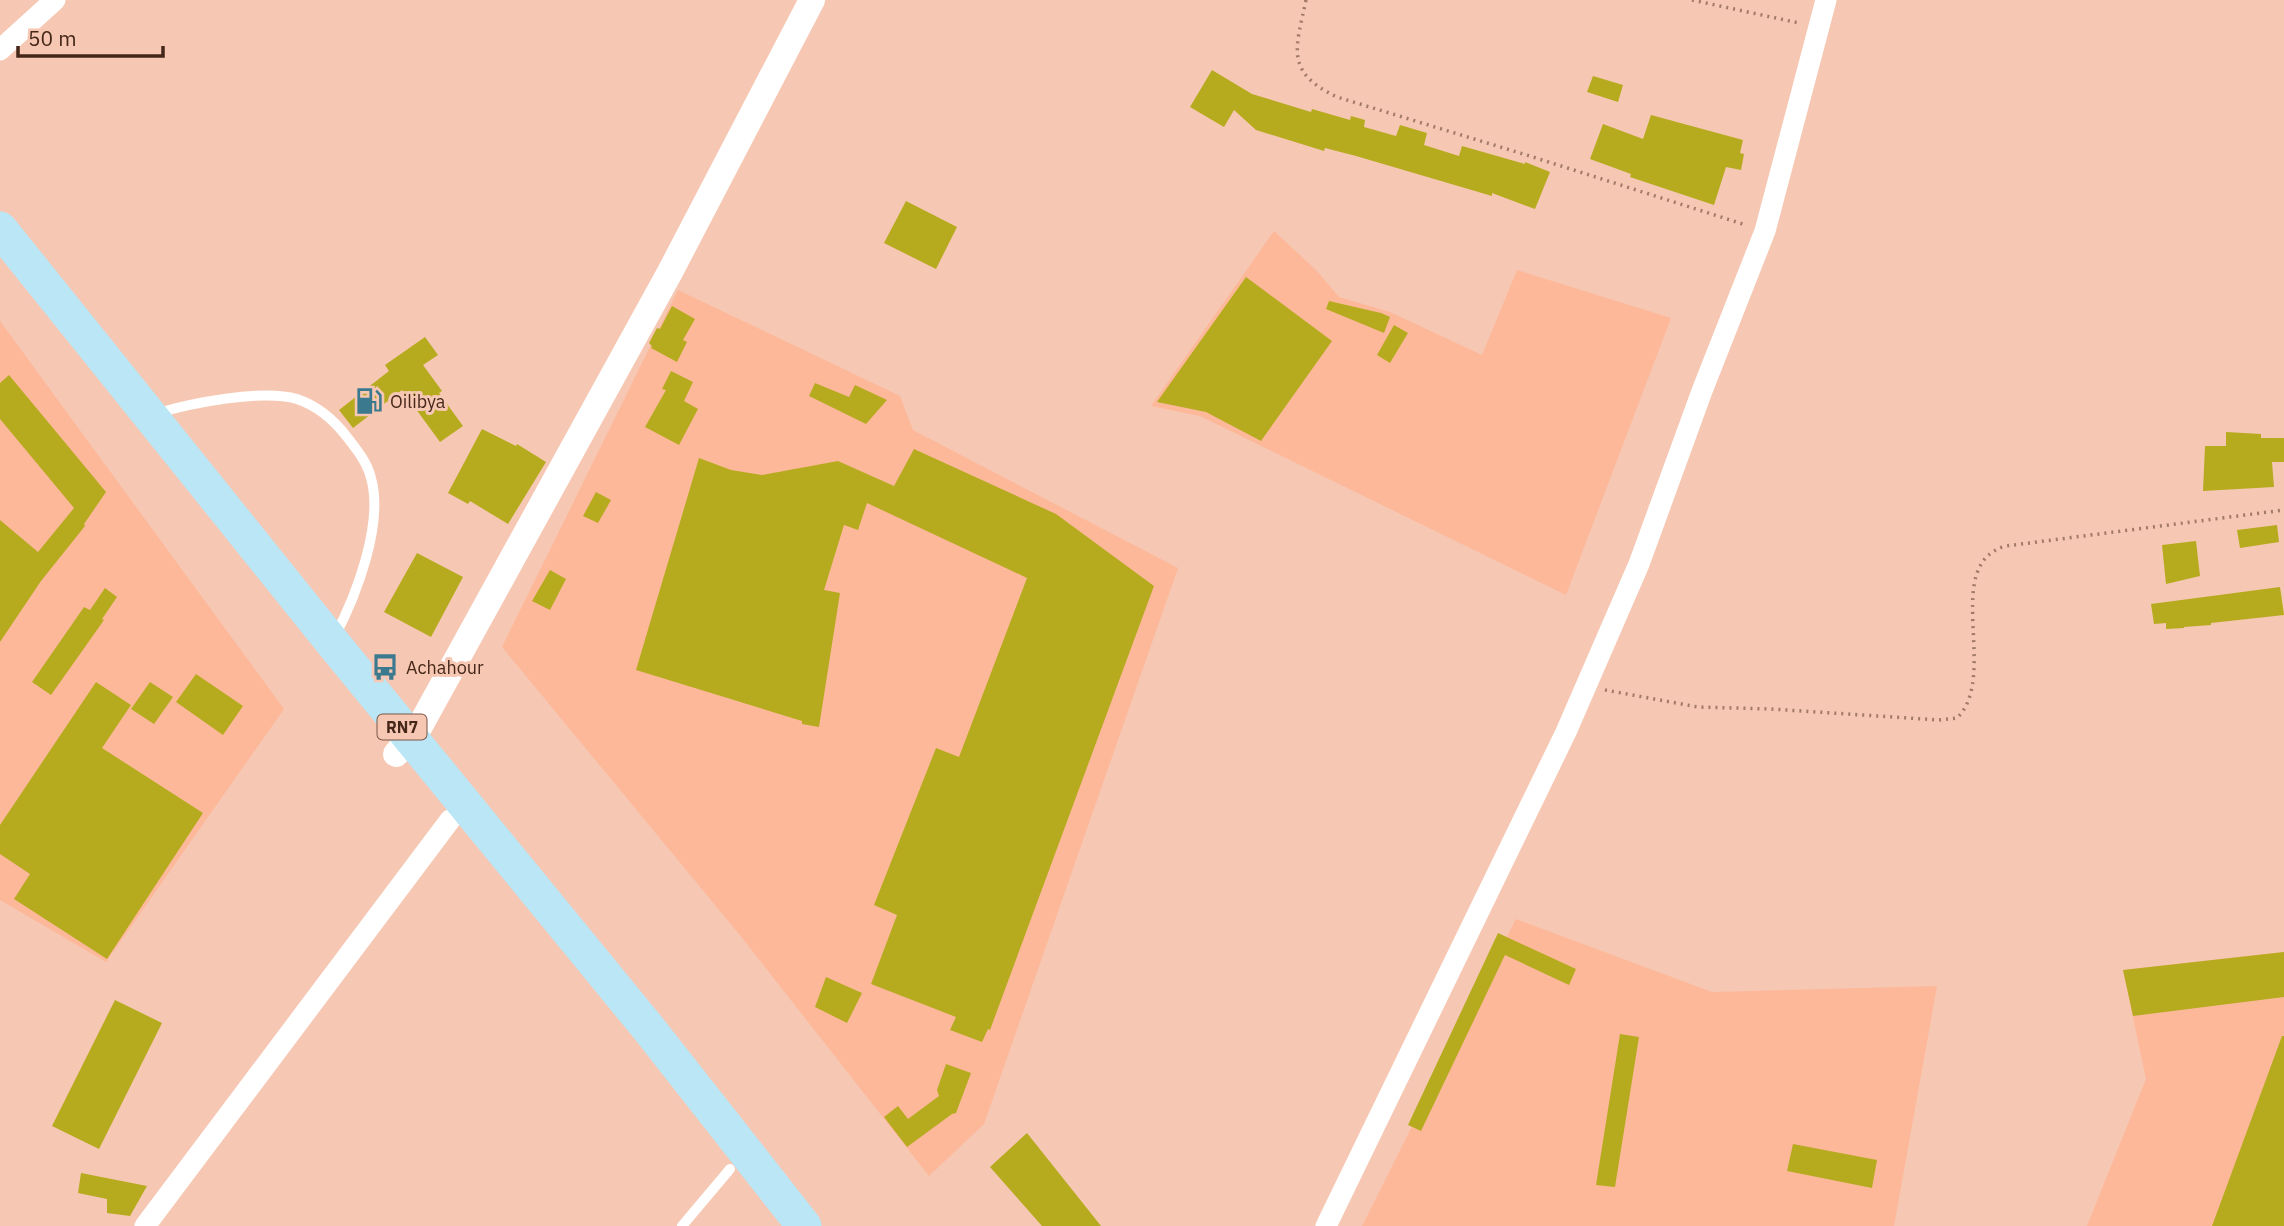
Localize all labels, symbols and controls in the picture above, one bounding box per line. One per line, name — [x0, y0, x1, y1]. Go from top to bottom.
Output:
scale bar — [18, 14, 163, 58]
text: 50 m — [28, 24, 77, 52]
fuel station icon: Oilibya — [354, 386, 384, 416]
place label: Oilibya — [390, 390, 446, 413]
bus stop icon: Achahour — [370, 652, 400, 682]
place label: Achahour — [406, 656, 484, 679]
road number: RN7 — [378, 714, 426, 740]

